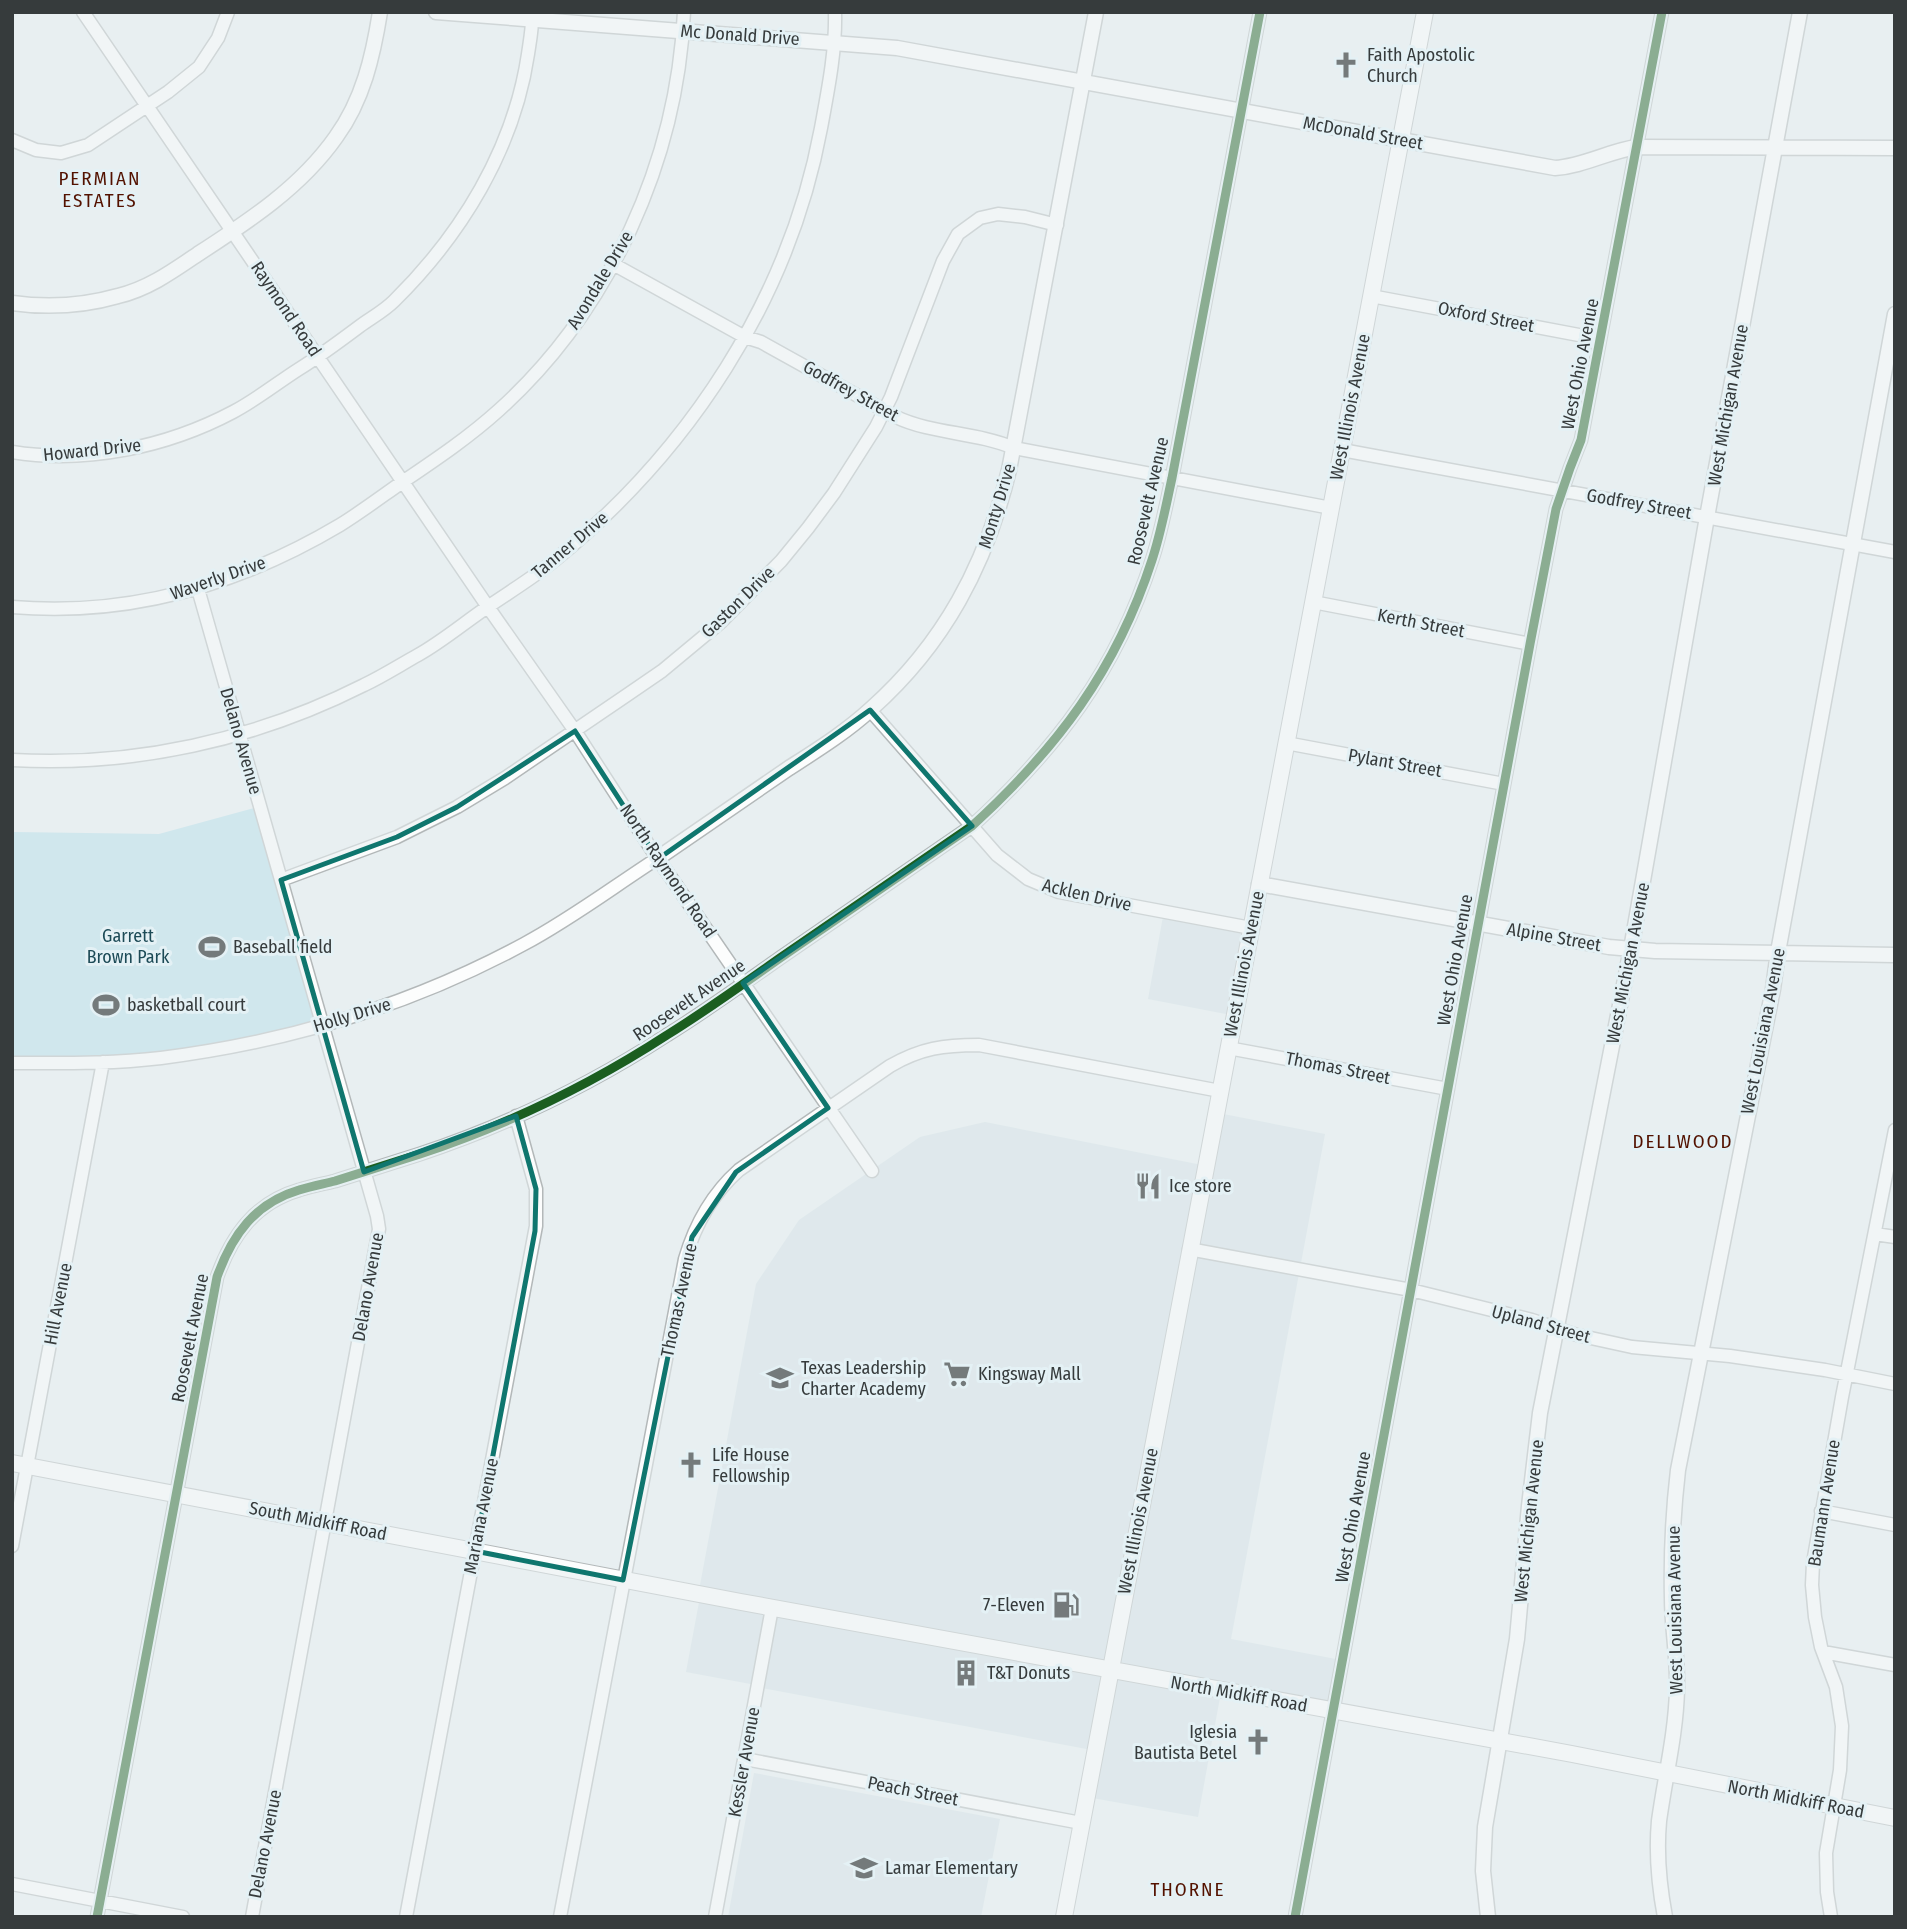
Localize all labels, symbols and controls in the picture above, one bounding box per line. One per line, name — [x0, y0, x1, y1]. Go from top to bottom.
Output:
street label: Mc Donald Drive — [680, 20, 800, 50]
place label: Faith Apostolic Church — [1367, 44, 1475, 87]
church icon: Faith Apostolic Church — [1331, 50, 1361, 80]
street label: McDonald Street — [1301, 112, 1425, 154]
district label: PERMIAN ESTATES — [58, 167, 142, 212]
street label: Avondale Drive — [562, 227, 638, 333]
street label: Raymond Road — [246, 257, 326, 361]
street label: West Ohio Avenue — [1557, 296, 1604, 431]
street label: Oxford Street — [1436, 297, 1536, 337]
street label: West Michigan Avenue — [1703, 322, 1753, 488]
street label: West Illinois Avenue — [1325, 332, 1375, 482]
street label: Godfrey Street — [799, 356, 903, 426]
street label: Howard Drive — [42, 434, 142, 466]
street label: Roosevelt Avenue — [1123, 435, 1173, 567]
street label: Monty Drive — [974, 461, 1020, 551]
street label: Godfrey Street — [1585, 484, 1693, 524]
street label: Tanner Drive — [527, 507, 613, 583]
street label: Waverly Drive — [167, 551, 269, 605]
street label: Gaston Drive — [697, 562, 779, 642]
street label: Kerth Street — [1376, 604, 1467, 642]
street label: Delano Avenue — [215, 685, 267, 797]
street label: Pylant Street — [1346, 744, 1444, 782]
street label: North Raymond Road — [615, 800, 721, 942]
street label: Acklen Drive — [1040, 874, 1134, 916]
street label: West Michigan Avenue — [1602, 880, 1654, 1046]
street label: West Illinois Avenue — [1219, 889, 1269, 1039]
street label: West Ohio Avenue — [1433, 892, 1477, 1027]
street label: Alpine Street — [1505, 918, 1603, 956]
park label: Garrett Brown Park — [87, 925, 170, 968]
sports icon: Baseball field — [197, 932, 227, 962]
place label: Baseball field — [233, 936, 333, 958]
street label: West Louisiana Avenue — [1736, 946, 1790, 1116]
street label: Roosevelt Avenue — [629, 954, 749, 1046]
sports icon: basketball court — [91, 990, 121, 1020]
street label: Holly Drive — [310, 993, 394, 1037]
place label: basketball court — [127, 994, 246, 1016]
street label: Thomas Street — [1284, 1047, 1392, 1089]
district label: DELLWOOD — [1632, 1130, 1734, 1153]
restaurant icon: Ice store — [1133, 1171, 1163, 1201]
place label: Ice store — [1169, 1175, 1232, 1197]
street label: Delano Avenue — [348, 1231, 388, 1343]
street label: Thomas Avenue — [656, 1241, 702, 1359]
street label: Hill Avenue — [39, 1261, 77, 1347]
street label: Roosevelt Avenue — [167, 1272, 213, 1404]
street label: Upland Street — [1489, 1300, 1593, 1348]
place label: Texas Leadership Charter Academy — [801, 1357, 926, 1400]
supermarket icon: Kingsway Mall — [942, 1359, 972, 1389]
school or university icon: Texas Leadership Charter Academy — [765, 1363, 795, 1393]
place label: Kingsway Mall — [978, 1363, 1081, 1385]
street label: West Michigan Avenue — [1509, 1438, 1549, 1604]
street label: Baumann Avenue — [1803, 1438, 1845, 1568]
place label: Life House Fellowship — [712, 1444, 790, 1487]
street label: West Illinois Avenue — [1113, 1446, 1163, 1596]
street label: West Ohio Avenue — [1331, 1449, 1375, 1584]
church icon: Life House Fellowship — [676, 1450, 706, 1480]
street label: Mariana Avenue — [459, 1456, 503, 1576]
street label: South Midkiff Road — [247, 1497, 389, 1545]
street label: West Louisiana Avenue — [1663, 1525, 1687, 1695]
fuel station icon: 7-Eleven — [1051, 1590, 1081, 1620]
place label: 7-Eleven — [983, 1594, 1045, 1616]
building icon: T&T Donuts — [951, 1658, 981, 1688]
place label: T&T Donuts — [987, 1662, 1070, 1684]
street label: North Midkiff Road — [1169, 1671, 1309, 1717]
street label: Kessler Avenue — [723, 1705, 765, 1819]
place label: Iglesia Bautista Betel — [1134, 1721, 1237, 1764]
church icon: Iglesia Bautista Betel — [1243, 1727, 1273, 1757]
street label: Peach Street — [866, 1771, 960, 1811]
street label: North Midkiff Road — [1726, 1775, 1866, 1823]
street label: Delano Avenue — [244, 1788, 286, 1900]
school or university icon: Lamar Elementary — [849, 1853, 879, 1883]
place label: Lamar Elementary — [885, 1857, 1018, 1879]
district label: THORNE — [1150, 1878, 1226, 1901]

